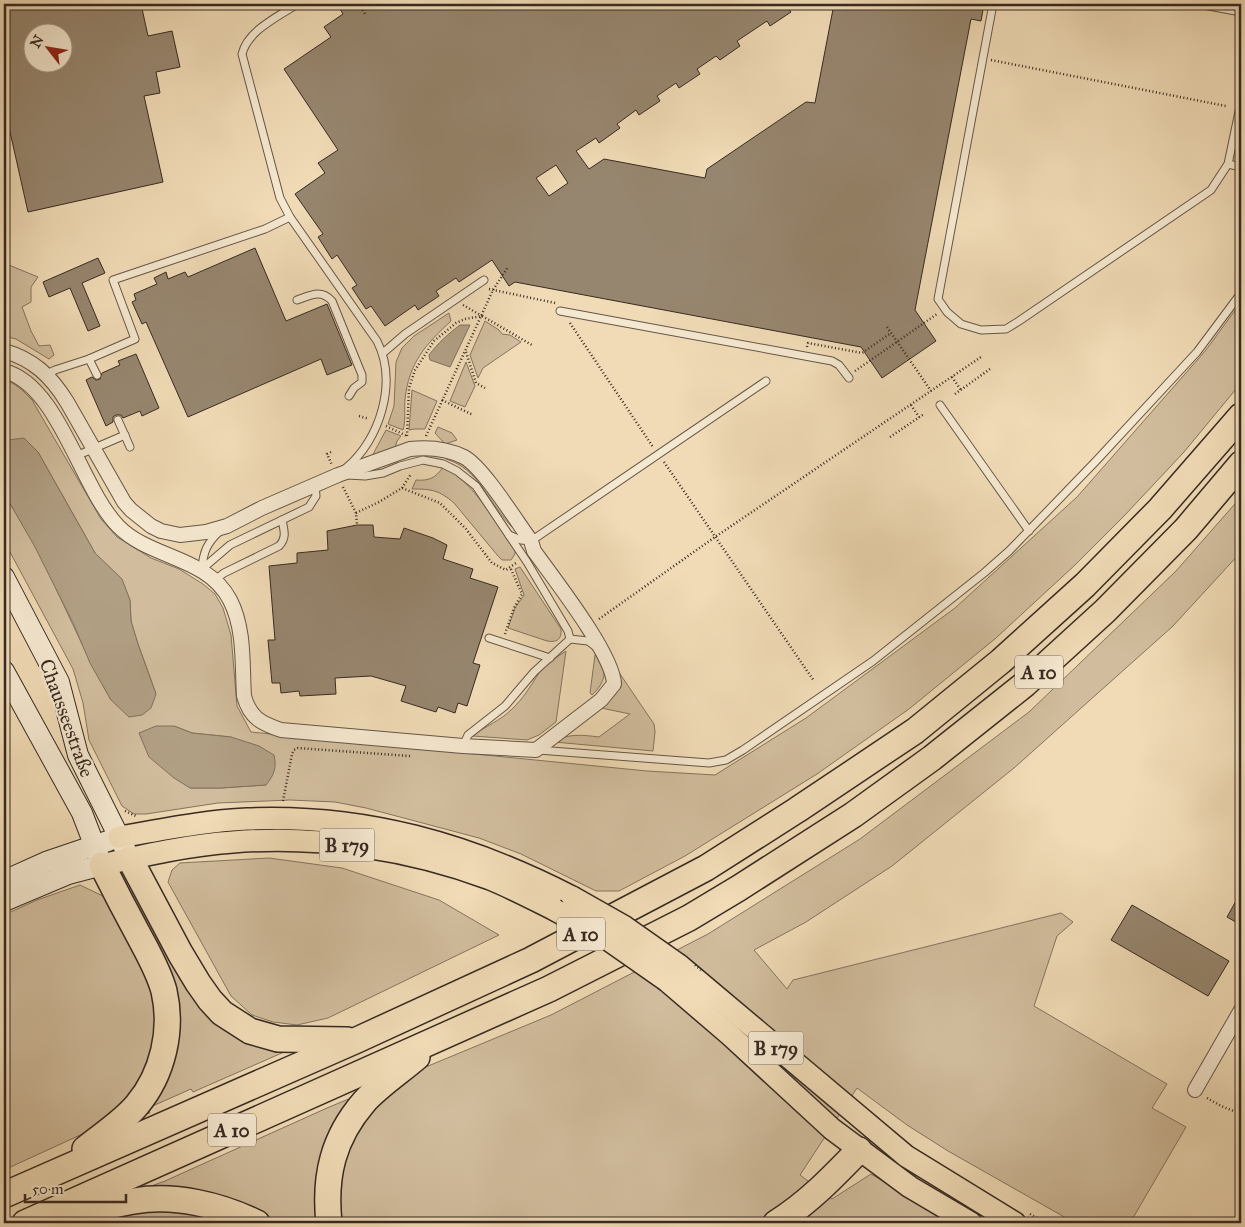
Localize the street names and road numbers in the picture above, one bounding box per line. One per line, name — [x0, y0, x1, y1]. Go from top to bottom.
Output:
street label: Chausseestraße — [34, 656, 100, 780]
road number: A 10 — [1015, 656, 1063, 689]
road number: B 179 — [320, 828, 374, 862]
road number: A 10 — [557, 918, 605, 951]
road number: B 179 — [748, 1032, 804, 1064]
road number: A 10 — [208, 1114, 256, 1146]

